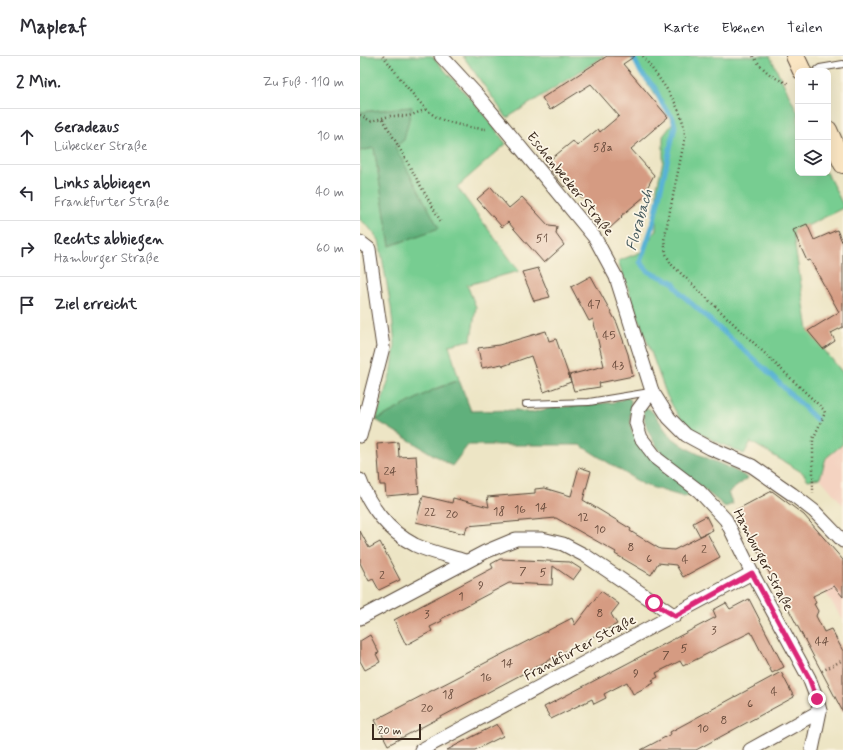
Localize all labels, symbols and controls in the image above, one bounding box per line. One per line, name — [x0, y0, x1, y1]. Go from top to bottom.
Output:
text: Mapleaf — [20, 15, 87, 40]
text: Karte — [664, 19, 699, 37]
text: Ebenen — [721, 19, 765, 37]
text: Teilen — [787, 19, 823, 37]
map controls — [795, 68, 831, 176]
button: + — [795, 68, 831, 104]
text: 2 Min. — [16, 71, 61, 93]
text: Zu Fuß · 110 m — [263, 74, 344, 91]
button: − — [795, 104, 831, 140]
text: Geradeaus — [54, 118, 119, 138]
icon: ahead — [16, 126, 38, 148]
text: 10 m — [317, 128, 344, 145]
street label: Eschenbeeker Straße — [522, 128, 618, 240]
text: Lübecker Straße — [54, 138, 147, 155]
house number: 58a — [593, 140, 613, 156]
button: layers — [795, 140, 831, 176]
text: Links abbiegen — [54, 174, 151, 194]
icon: left — [16, 182, 38, 204]
text: 40 m — [315, 184, 344, 201]
water label: Florabach — [622, 187, 658, 253]
text: Frankfurter Straße — [54, 194, 169, 211]
text: Rechts abbiegen — [54, 230, 164, 250]
house number: 51 — [536, 231, 548, 247]
icon: right — [16, 238, 38, 260]
text: 60 m — [316, 240, 344, 257]
text: Hamburger Straße — [54, 250, 159, 267]
icon: arrive — [16, 294, 38, 316]
text: Ziel erreicht — [54, 295, 137, 315]
house number: 47 — [587, 297, 601, 313]
house number: 45 — [602, 328, 616, 344]
house number: 43 — [612, 358, 624, 374]
house number: 24 — [383, 464, 397, 480]
house number: 14 — [535, 500, 547, 516]
house number: 16 — [514, 502, 526, 518]
house number: 18 — [493, 504, 505, 520]
house number: 22 — [424, 505, 436, 521]
street label: Hamburger Straße — [727, 506, 798, 615]
house number: 20 — [446, 507, 459, 523]
house number: 12 — [577, 510, 589, 526]
house number: 10 — [594, 522, 606, 538]
house number: 8 — [628, 540, 634, 556]
house number: 2 — [701, 542, 707, 558]
house number: 6 — [646, 551, 652, 567]
house number: 4 — [682, 552, 689, 568]
house number: 7 — [519, 564, 527, 580]
house number: 5 — [539, 565, 547, 581]
house number: 2 — [379, 568, 385, 584]
house number: 9 — [478, 578, 484, 594]
house number: 1 — [458, 589, 464, 605]
route start — [645, 594, 663, 612]
house number: 8 — [597, 606, 603, 622]
house number: 3 — [424, 607, 430, 623]
street label: Frankfurter Straße — [521, 611, 639, 685]
house number: 3 — [711, 623, 717, 639]
house number: 44 — [815, 634, 829, 650]
house number: 5 — [680, 641, 688, 657]
house number: 7 — [662, 648, 670, 664]
house number: 14 — [501, 656, 513, 672]
house number: 9 — [633, 666, 639, 682]
house number: 16 — [480, 670, 492, 686]
house number: 4 — [771, 684, 778, 700]
house number: 18 — [442, 687, 454, 703]
route end — [808, 690, 826, 708]
house number: 6 — [747, 696, 753, 712]
house number: 20 — [421, 701, 434, 717]
house number: 8 — [721, 713, 727, 729]
house number: 10 — [697, 721, 709, 737]
scale bar — [372, 722, 421, 741]
text: 20 m — [378, 724, 401, 738]

